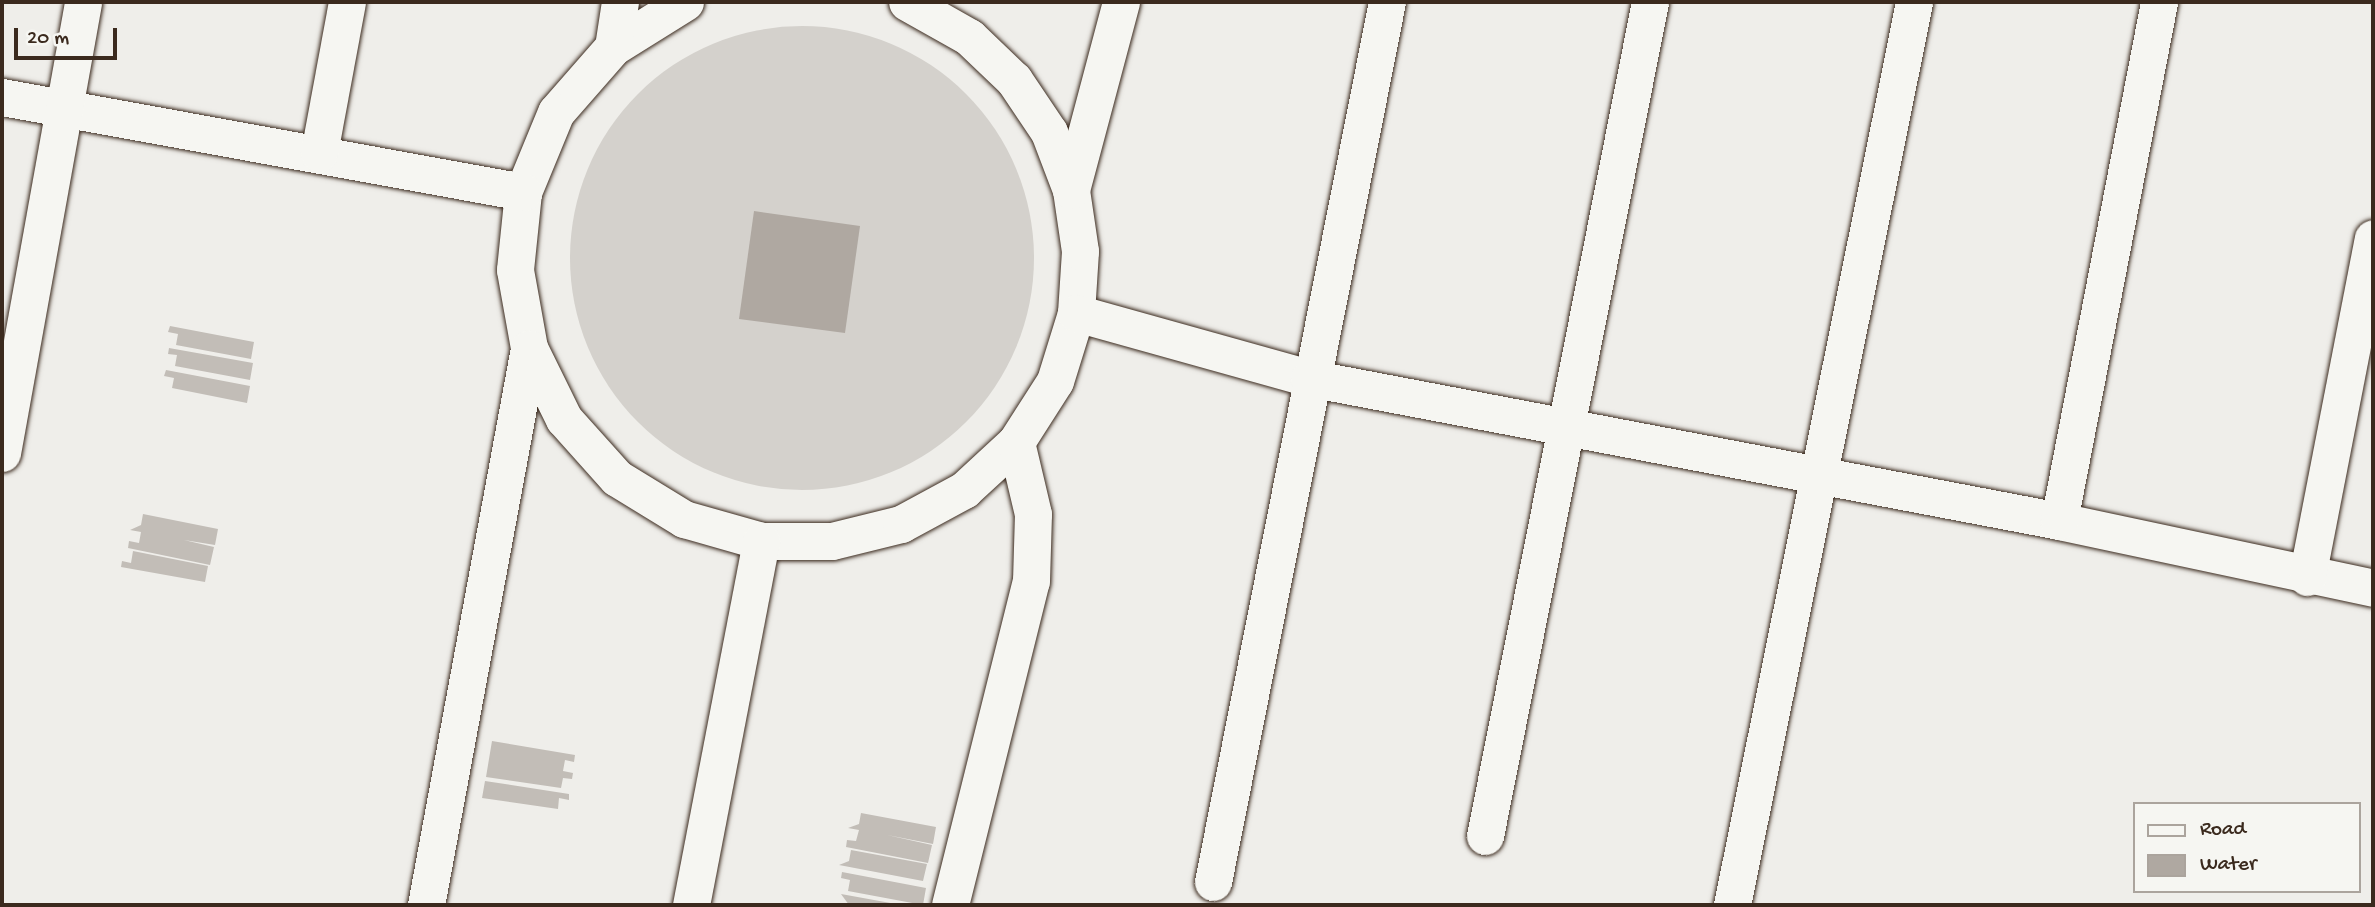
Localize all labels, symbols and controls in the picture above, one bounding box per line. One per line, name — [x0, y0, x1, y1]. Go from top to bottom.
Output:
scale bar — [18, 14, 121, 58]
text: 20 m — [27, 27, 69, 52]
legend — [2134, 802, 2361, 893]
text: Road — [2200, 818, 2246, 843]
text: Water — [2200, 853, 2256, 878]

